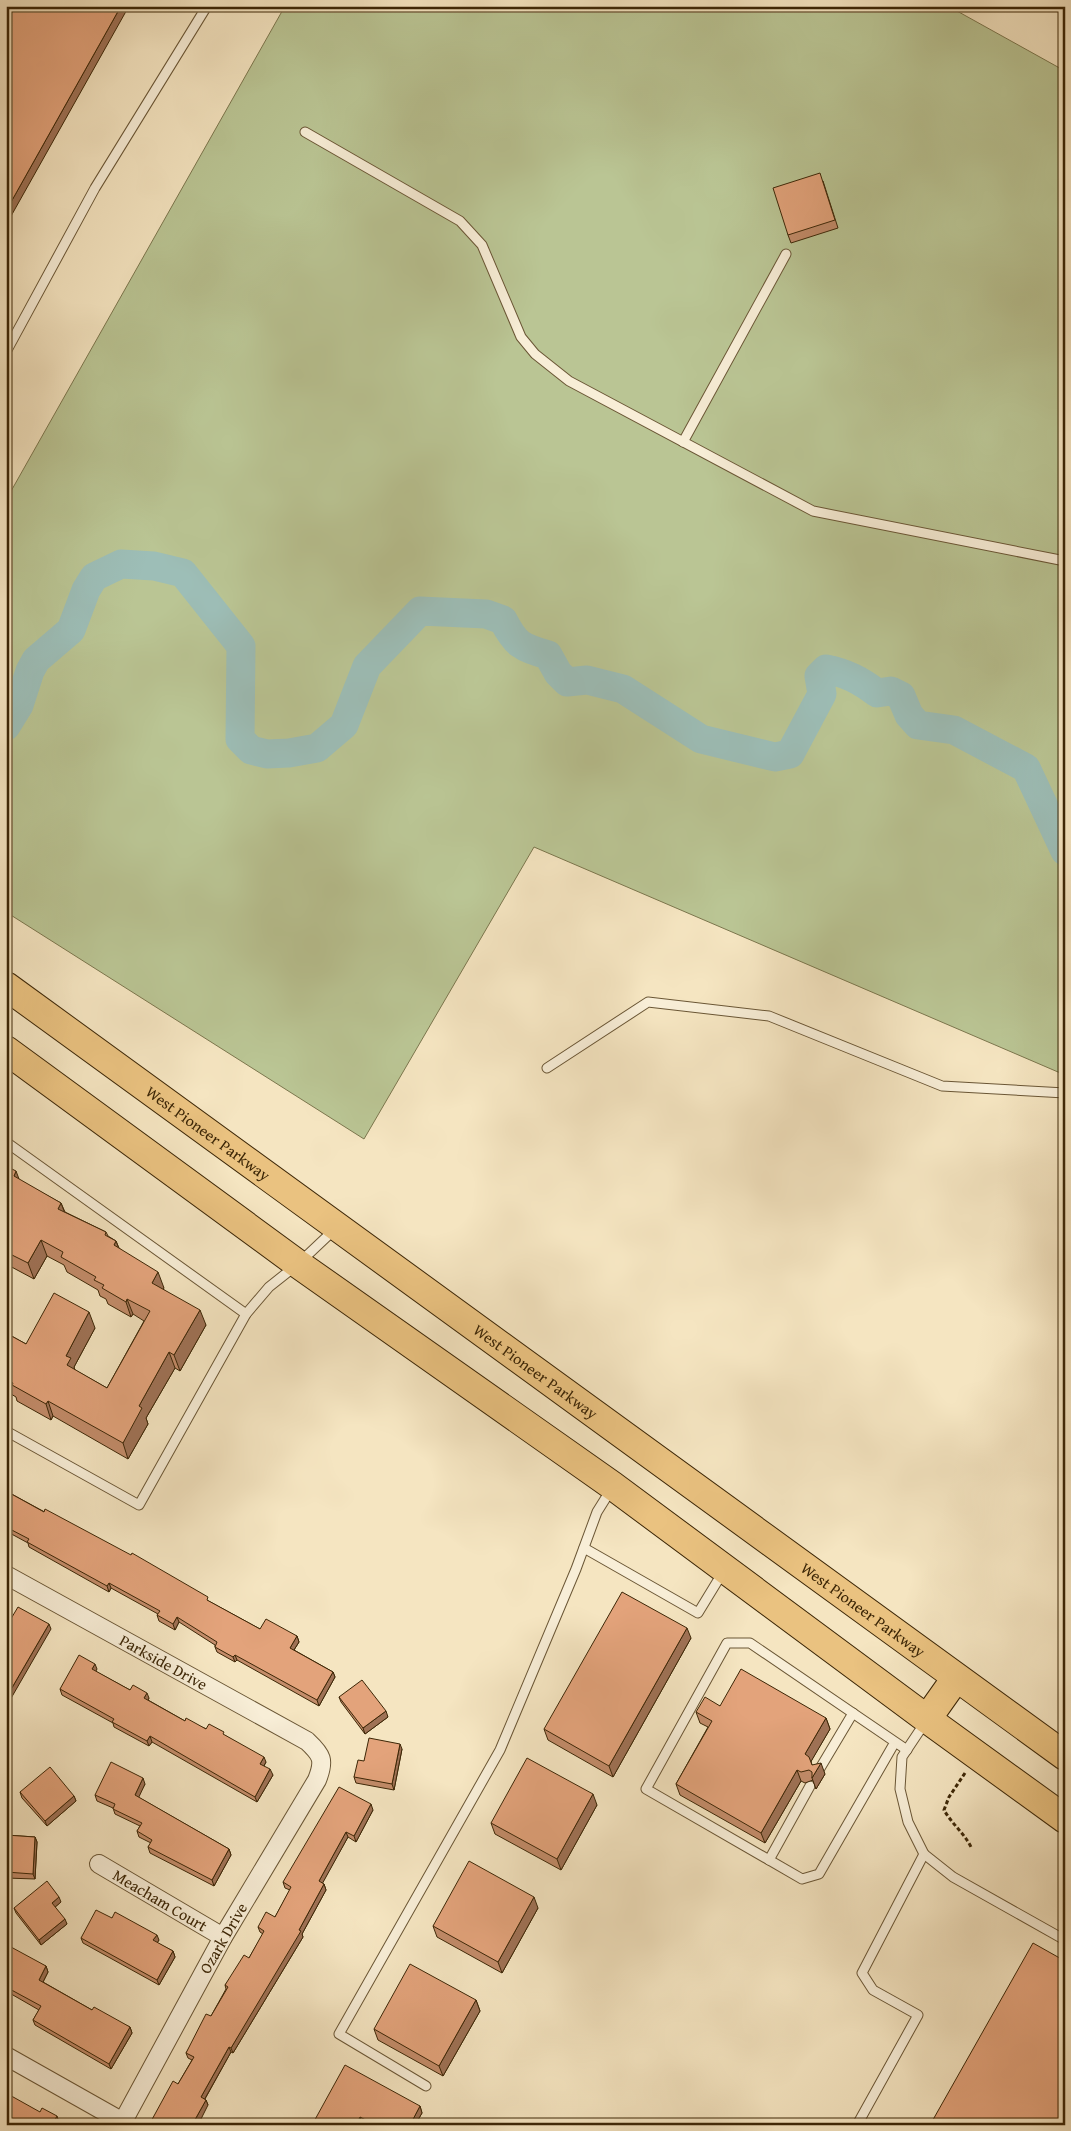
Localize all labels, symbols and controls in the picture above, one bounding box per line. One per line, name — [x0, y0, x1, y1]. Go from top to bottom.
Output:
street label: West Pioneer Parkway — [141, 1079, 276, 1187]
street label: West Pioneer Parkway — [468, 1318, 603, 1425]
street label: West Pioneer Parkway — [796, 1556, 931, 1663]
street label: Parkside Drive — [115, 1628, 212, 1696]
street label: Meacham Court — [108, 1863, 212, 1937]
street label: Ozark Drive — [193, 1898, 253, 1978]

